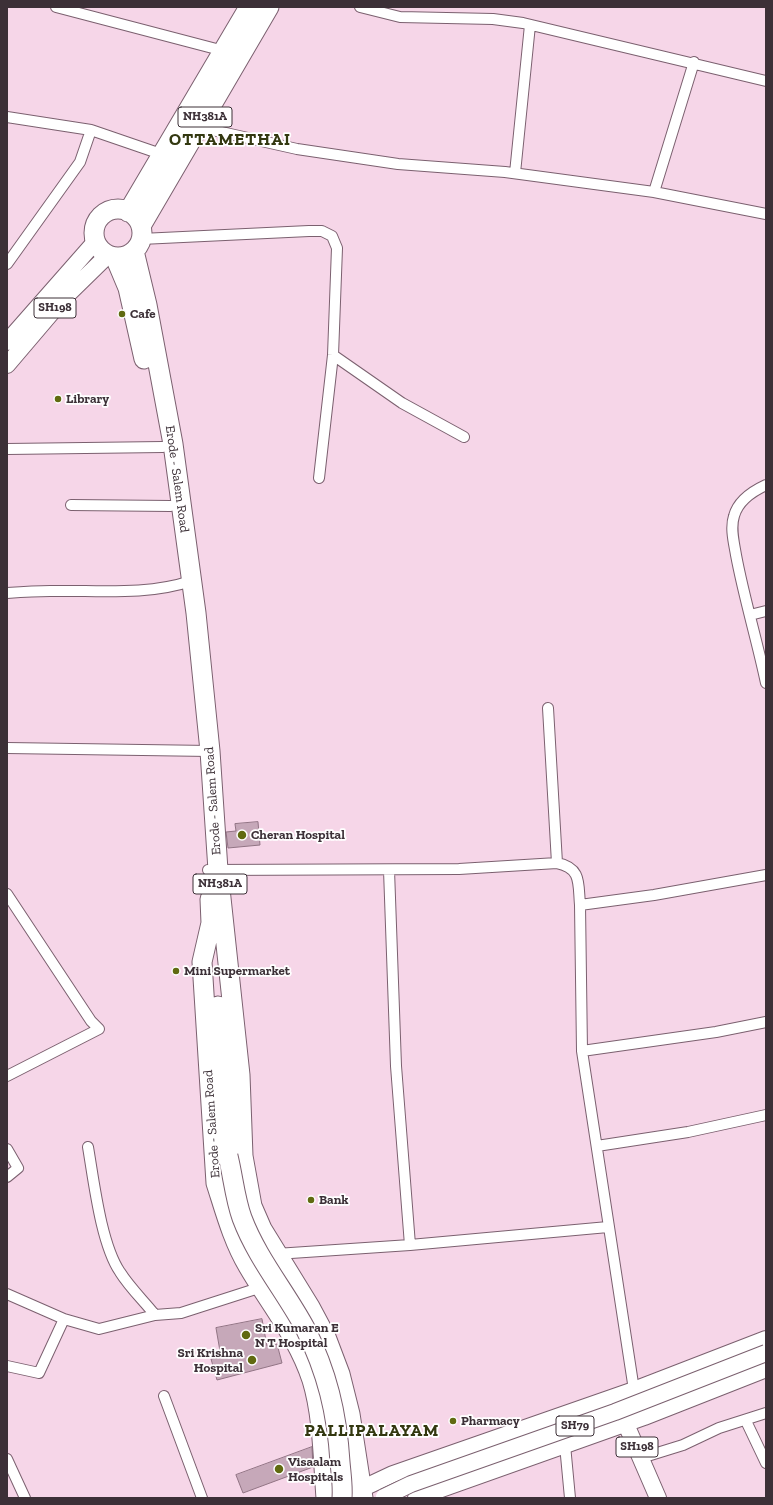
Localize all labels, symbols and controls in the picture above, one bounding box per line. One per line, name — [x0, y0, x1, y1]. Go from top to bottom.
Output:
road number: NH381A — [178, 107, 232, 127]
district label: OTTAMETHAI — [169, 130, 291, 150]
road number: SH198 — [34, 298, 76, 318]
place label: Cafe — [130, 306, 156, 322]
marker: Cafe — [117, 309, 127, 319]
place label: Library — [66, 391, 109, 407]
marker: Library — [53, 394, 63, 404]
street label: Erode - Salem Road — [162, 424, 192, 534]
street label: Erode - Salem Road — [201, 746, 225, 856]
place label: Cheran Hospital — [251, 827, 345, 843]
marker: Cheran Hospital — [236, 829, 248, 841]
road number: NH381A — [193, 874, 247, 894]
place label: Mini Supermarket — [184, 963, 290, 979]
marker: Mini Supermarket — [171, 966, 181, 976]
street label: Erode - Salem Road — [200, 1069, 224, 1179]
place label: Bank — [319, 1192, 349, 1208]
marker: Bank — [306, 1195, 316, 1205]
place label: Sri Kumaran E N T Hospital — [255, 1320, 339, 1351]
marker: Sri Kumaran E N T Hospital — [240, 1329, 252, 1341]
place label: Sri Krishna Hospital — [178, 1345, 243, 1376]
marker: Sri Krishna Hospital — [246, 1354, 258, 1366]
place label: Pharmacy — [461, 1413, 520, 1429]
marker: Pharmacy — [448, 1416, 458, 1426]
road number: SH79 — [556, 1416, 594, 1436]
district label: PALLIPALAYAM — [305, 1421, 439, 1441]
road number: SH198 — [616, 1437, 658, 1457]
place label: Visaalam Hospitals — [288, 1454, 343, 1485]
marker: Visaalam Hospitals — [273, 1463, 285, 1475]

